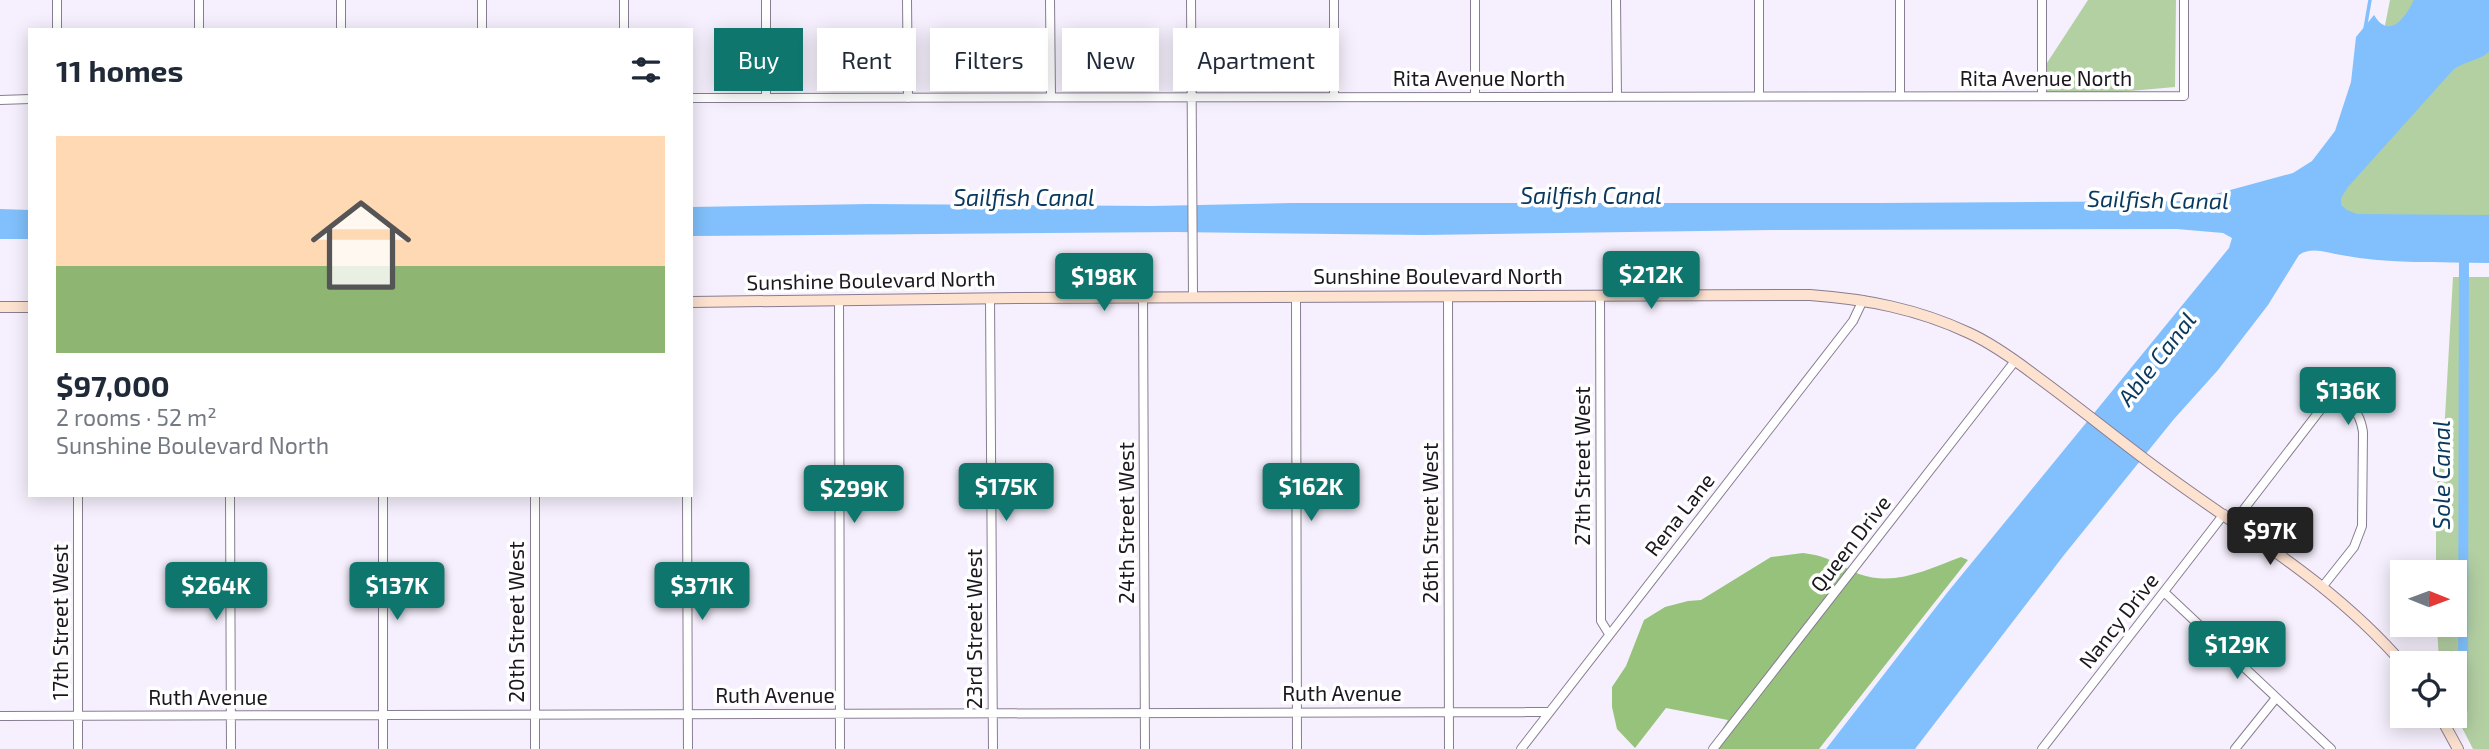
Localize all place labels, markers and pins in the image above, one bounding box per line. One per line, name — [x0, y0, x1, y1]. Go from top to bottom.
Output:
pin: $212K — [1602, 252, 1700, 311]
pin: $198K — [1055, 254, 1153, 313]
pin: $136K — [2299, 368, 2397, 427]
pin: $175K — [957, 463, 1055, 523]
pin: $162K — [1262, 463, 1360, 523]
pin: $299K — [805, 466, 903, 525]
pin: $97K — [2229, 508, 2311, 567]
pin: $264K — [167, 562, 265, 622]
pin: $137K — [348, 562, 446, 622]
pin: $371K — [653, 562, 751, 622]
pin: $129K — [2188, 622, 2286, 681]

